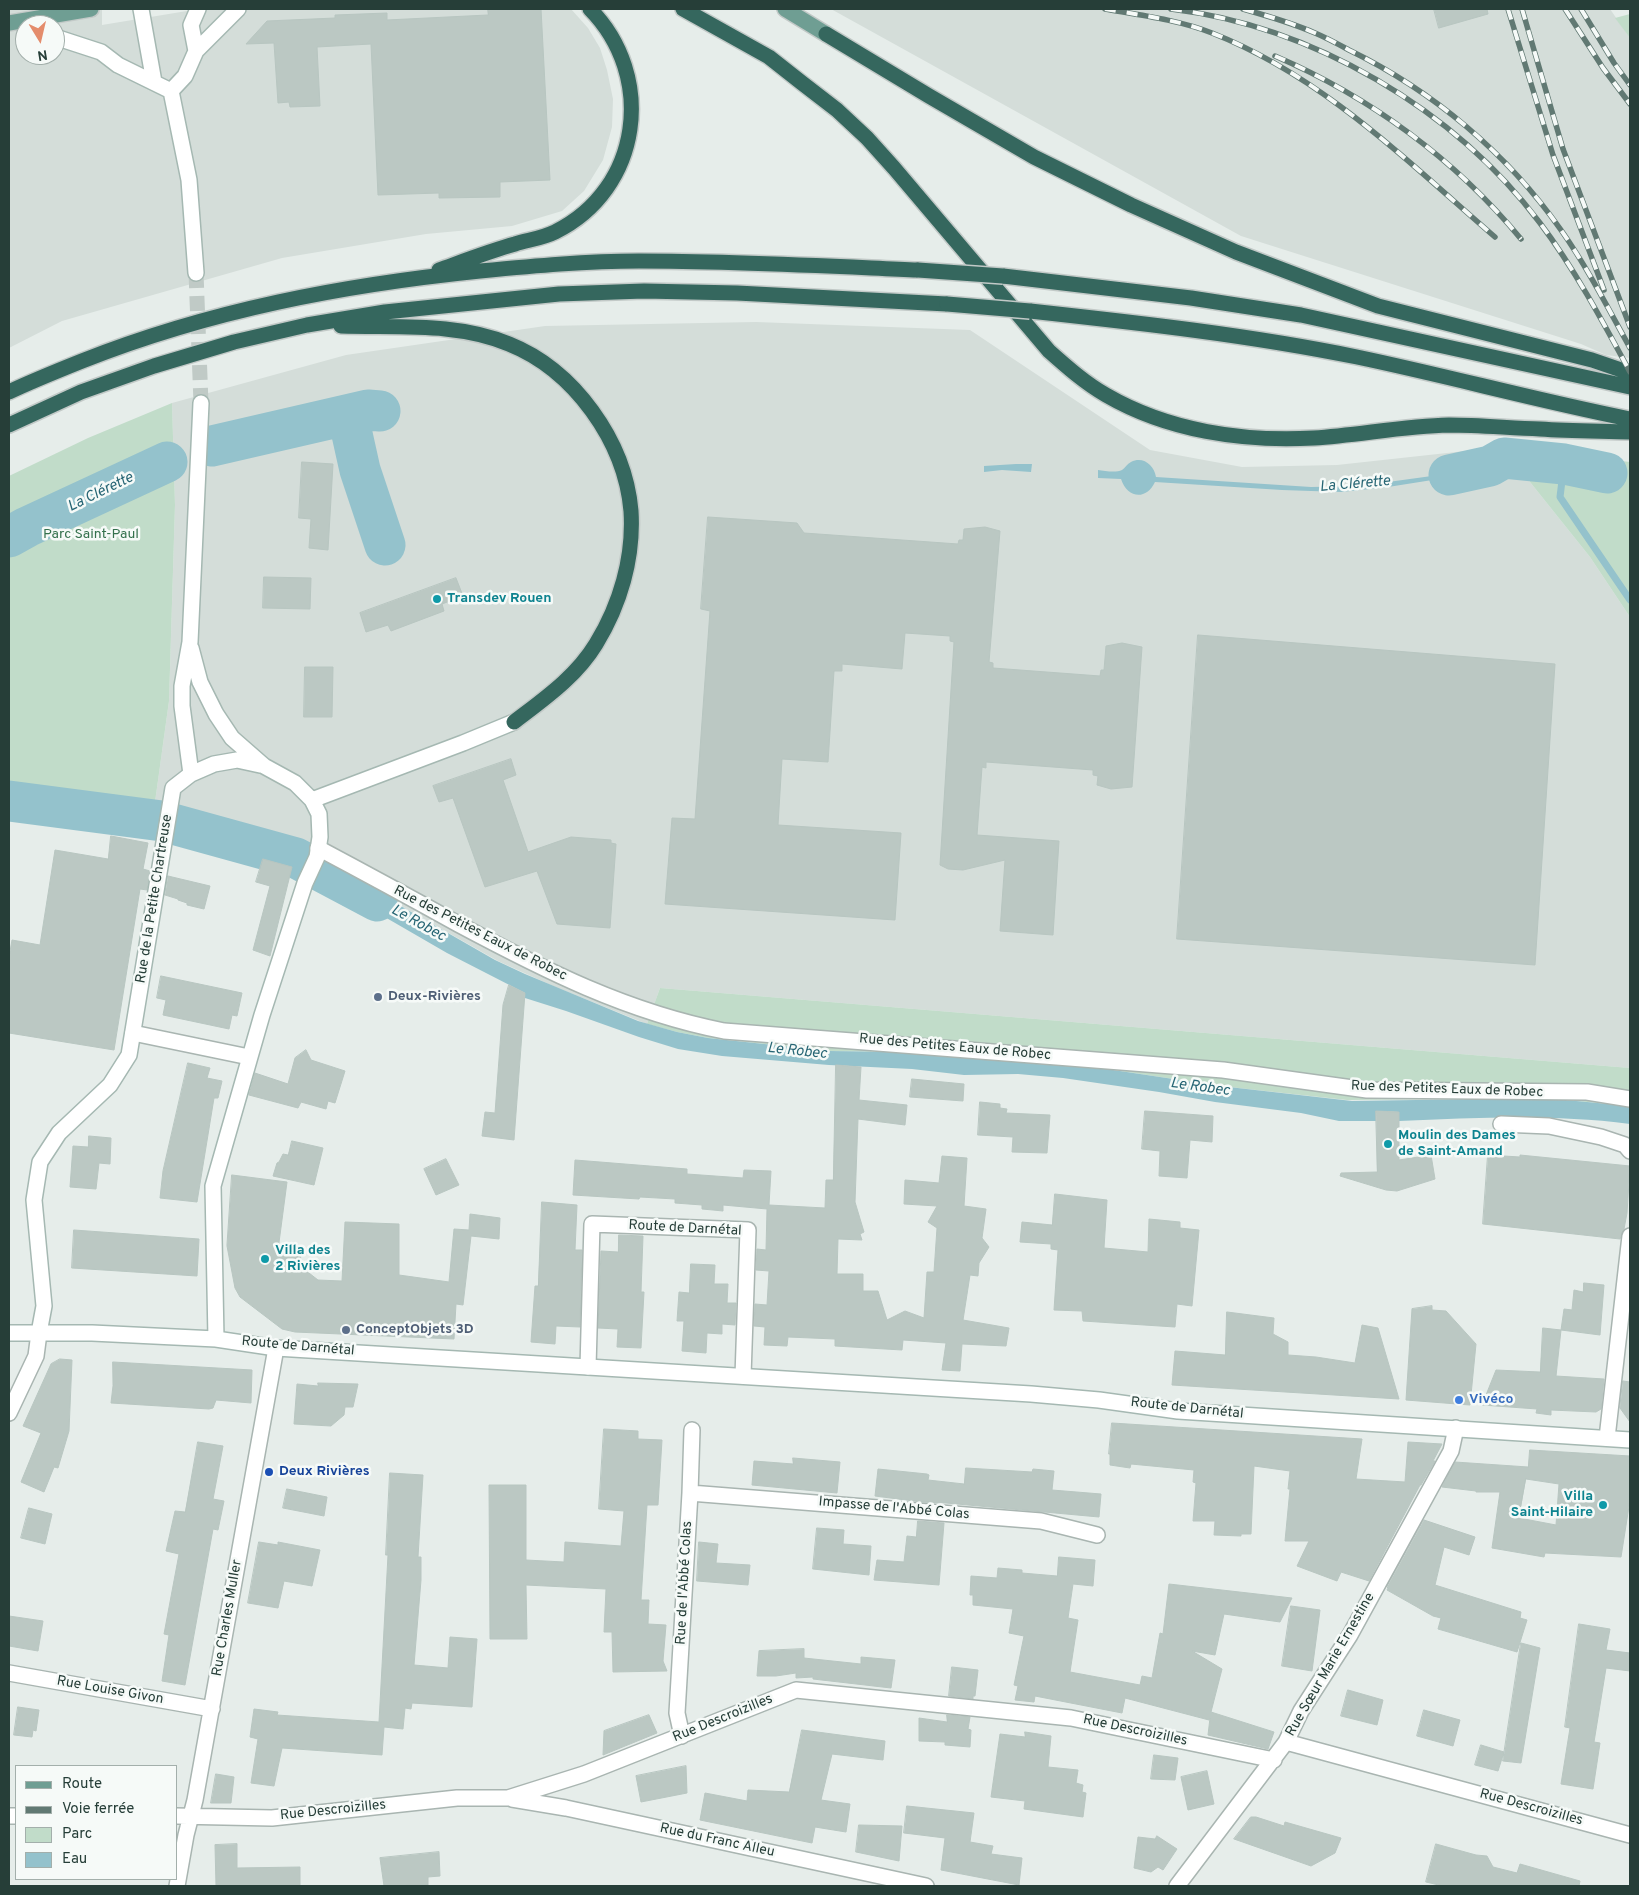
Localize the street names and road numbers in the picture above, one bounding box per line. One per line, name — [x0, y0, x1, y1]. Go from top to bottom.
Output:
street label: Rue de la Petite Chartreuse — [133, 813, 177, 985]
street label: Rue des Petites Eaux de Robec — [390, 883, 570, 985]
street label: Rue des Petites Eaux de Robec — [858, 1031, 1052, 1065]
street label: Rue des Petites Eaux de Robec — [1350, 1078, 1544, 1102]
street label: Route de Darnétal — [628, 1218, 742, 1240]
street label: Route de Darnétal — [241, 1334, 355, 1360]
street label: Route de Darnétal — [1130, 1395, 1244, 1423]
street label: Impasse de l'Abbé Colas — [818, 1494, 970, 1524]
street label: Rue de l'Abbé Colas — [673, 1521, 697, 1645]
street label: Rue Charles Muller — [209, 1558, 247, 1678]
street label: Rue Sœur Marie Ernestine — [1283, 1590, 1379, 1740]
street label: Rue Louise Givon — [55, 1673, 165, 1709]
street label: Rue Descroizilles — [671, 1691, 775, 1747]
street label: Rue Descroizilles — [1081, 1712, 1189, 1750]
street label: Rue Descroizilles — [1477, 1786, 1585, 1830]
street label: Rue Descroizilles — [279, 1797, 387, 1825]
street label: Rue du Franc Alleu — [658, 1821, 776, 1861]

